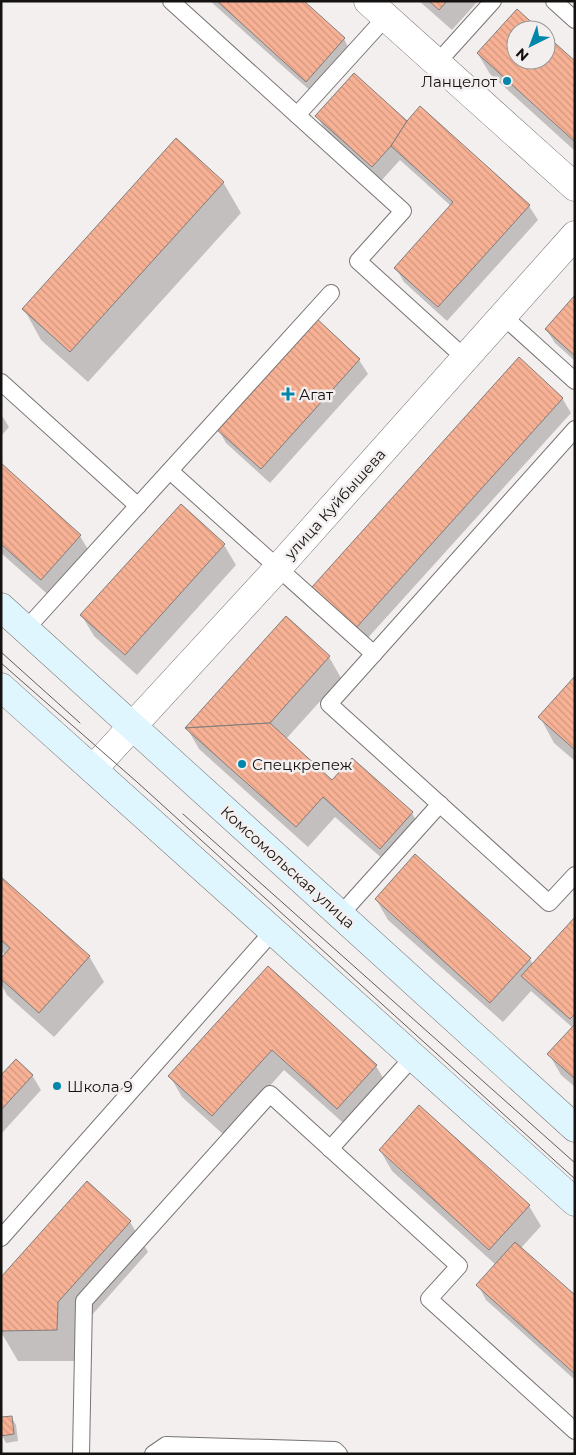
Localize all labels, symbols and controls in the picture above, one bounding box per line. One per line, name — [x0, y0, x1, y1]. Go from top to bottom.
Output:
north arrow — [506, 20, 556, 70]
text: N — [512, 44, 533, 65]
place label: Ланцелот — [421, 72, 498, 91]
marker: Ланцелот — [501, 75, 513, 87]
place label: Агат — [299, 385, 334, 404]
marker: Агат — [281, 387, 295, 401]
street label: улица Куйбышева — [280, 445, 390, 564]
place label: Спецкрепеж — [252, 755, 353, 774]
marker: Спецкрепеж — [236, 758, 248, 770]
street label: Комсомольская улица — [217, 802, 359, 932]
place label: Школа 9 — [67, 1077, 133, 1096]
marker: Школа 9 — [51, 1080, 63, 1092]

